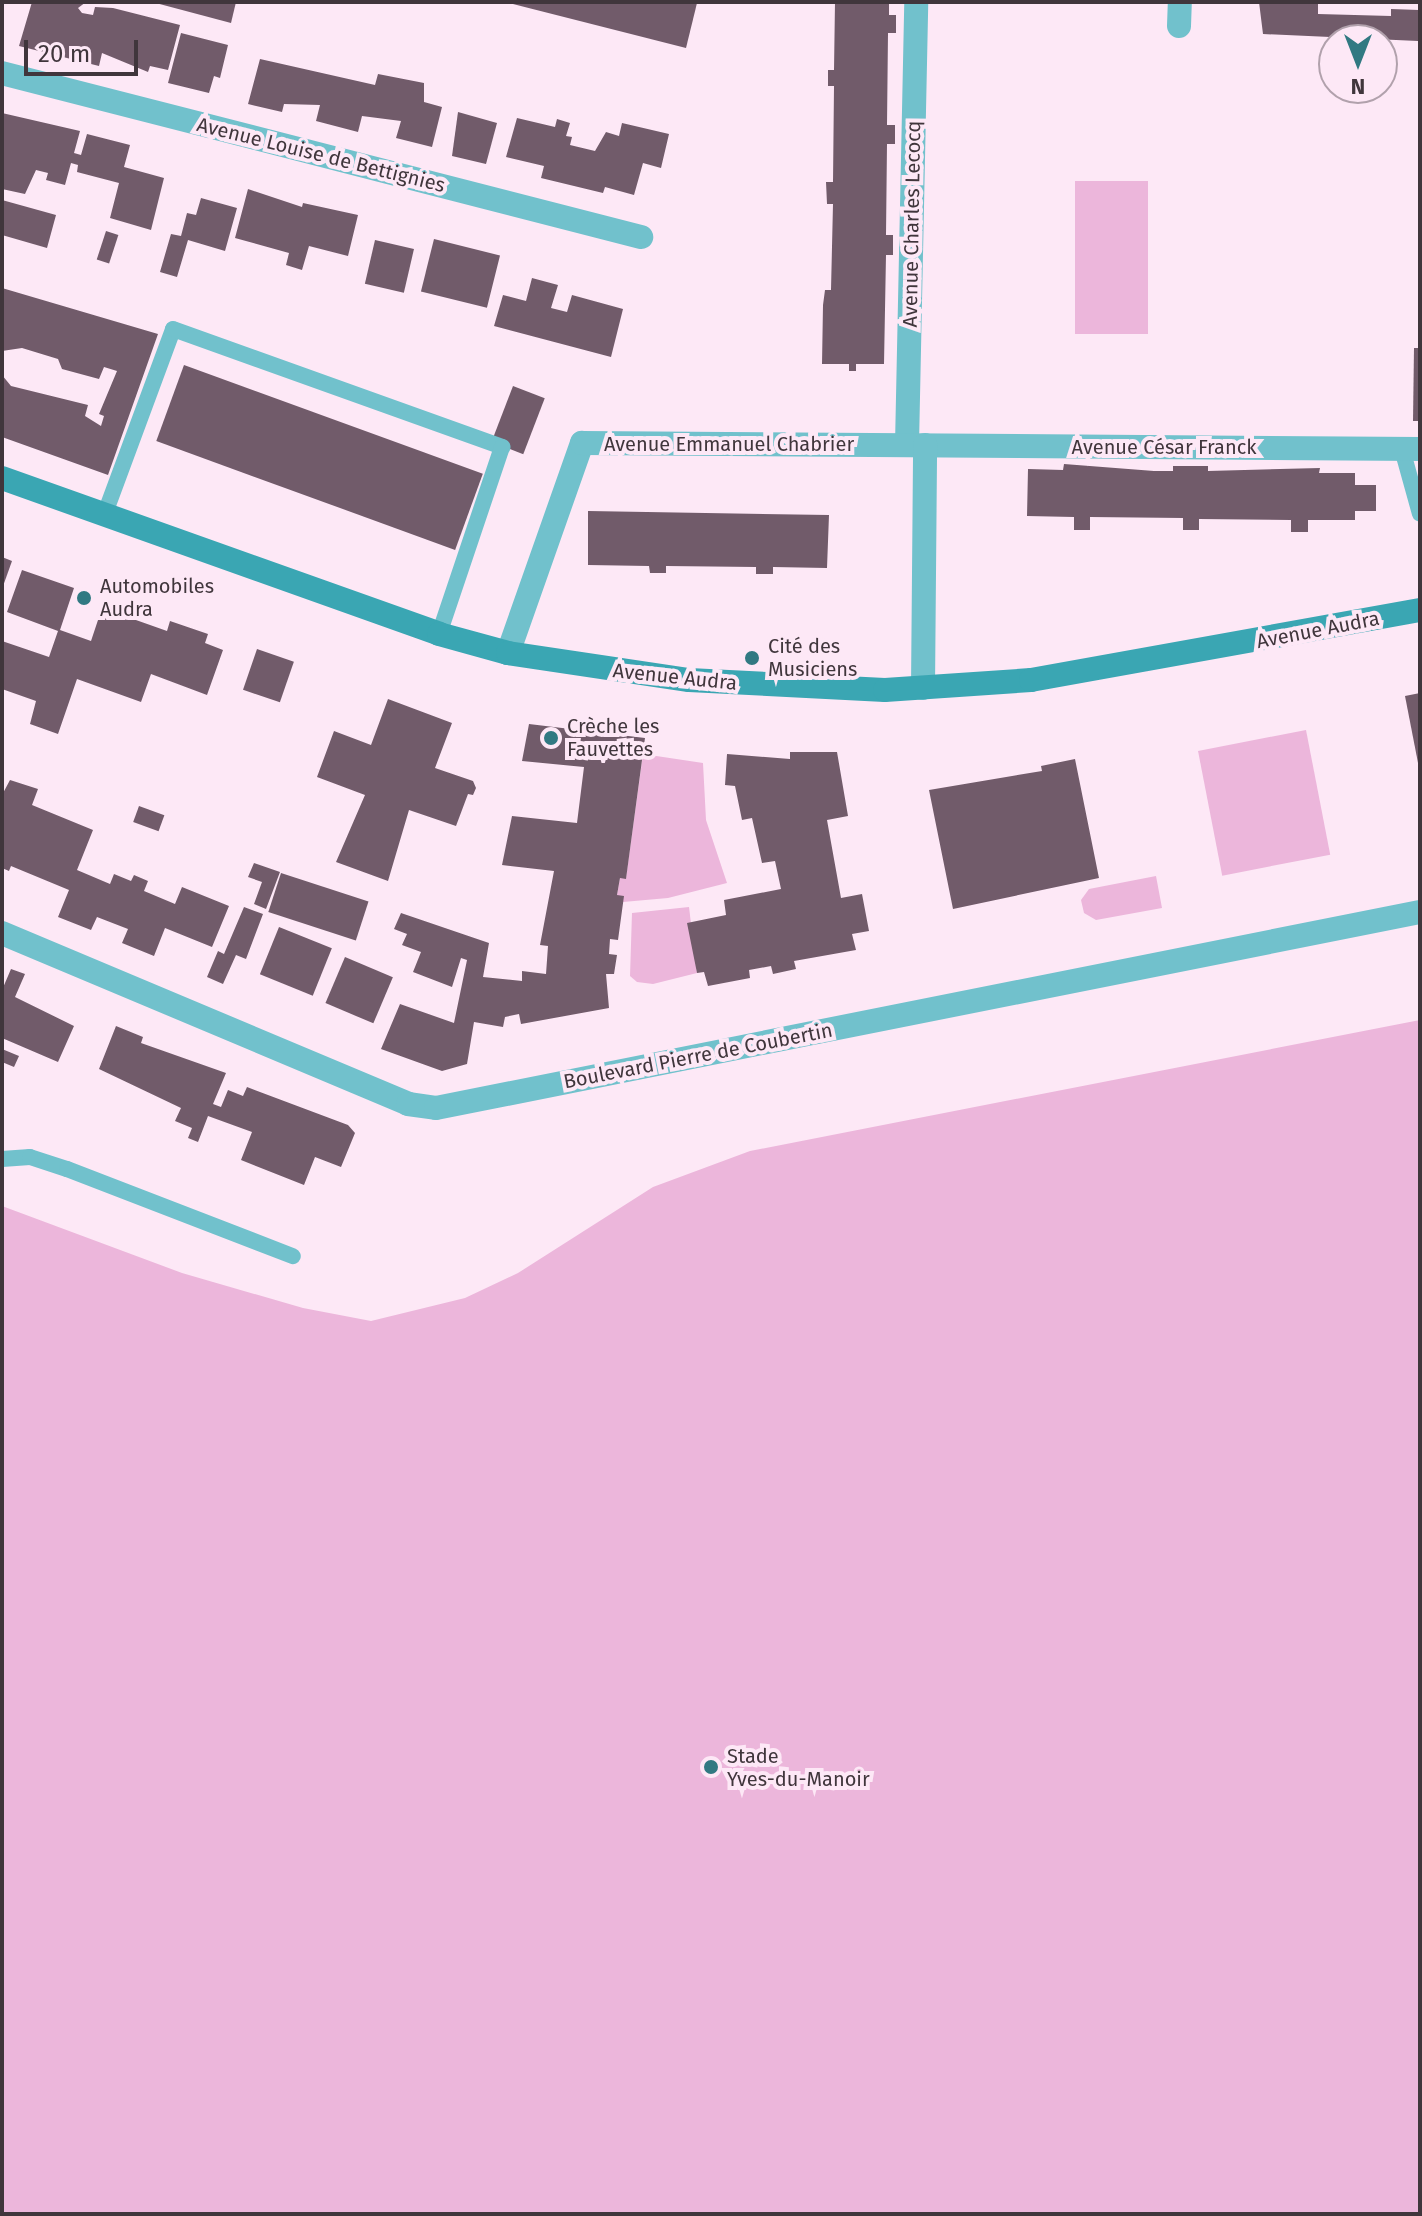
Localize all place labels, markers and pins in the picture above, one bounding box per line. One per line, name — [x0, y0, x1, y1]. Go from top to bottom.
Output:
place label: Automobiles Audra — [100, 574, 214, 621]
marker: Automobiles Audra — [75, 589, 93, 607]
place label: Cité des Musiciens — [768, 634, 857, 681]
marker: Cité des Musiciens — [743, 649, 761, 667]
place label: Crèche les Fauvettes — [567, 714, 659, 761]
marker: Crèche les Fauvettes — [542, 729, 560, 747]
place label: Stade Yves-du-Manoir — [727, 1744, 870, 1791]
marker: Stade Yves-du-Manoir — [702, 1758, 720, 1776]

